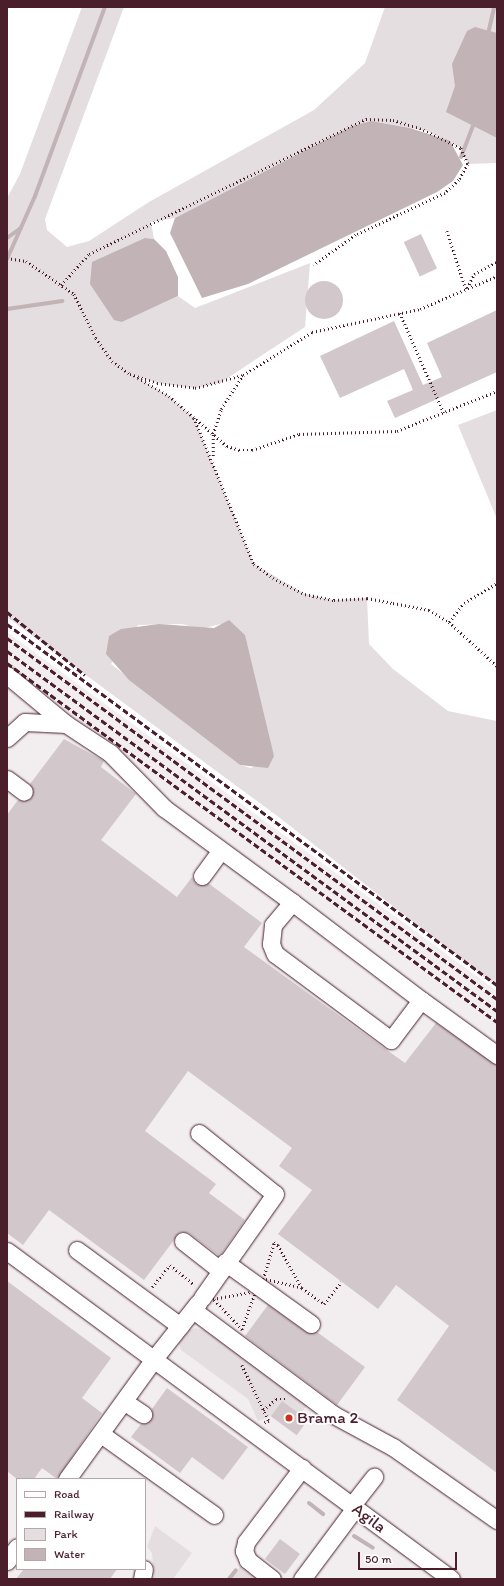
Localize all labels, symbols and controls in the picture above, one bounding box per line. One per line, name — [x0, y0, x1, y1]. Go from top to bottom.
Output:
place label: Brama 2 — [297, 1408, 358, 1428]
marker: Brama 2 — [284, 1413, 294, 1423]
legend — [16, 1478, 146, 1570]
text: Road — [54, 1487, 80, 1501]
street label: Agila — [348, 1499, 390, 1537]
text: Railway — [54, 1507, 94, 1521]
text: Park — [54, 1527, 78, 1541]
scale bar — [360, 1544, 459, 1570]
text: Water — [54, 1547, 85, 1561]
text: 50 m — [365, 1552, 391, 1566]

